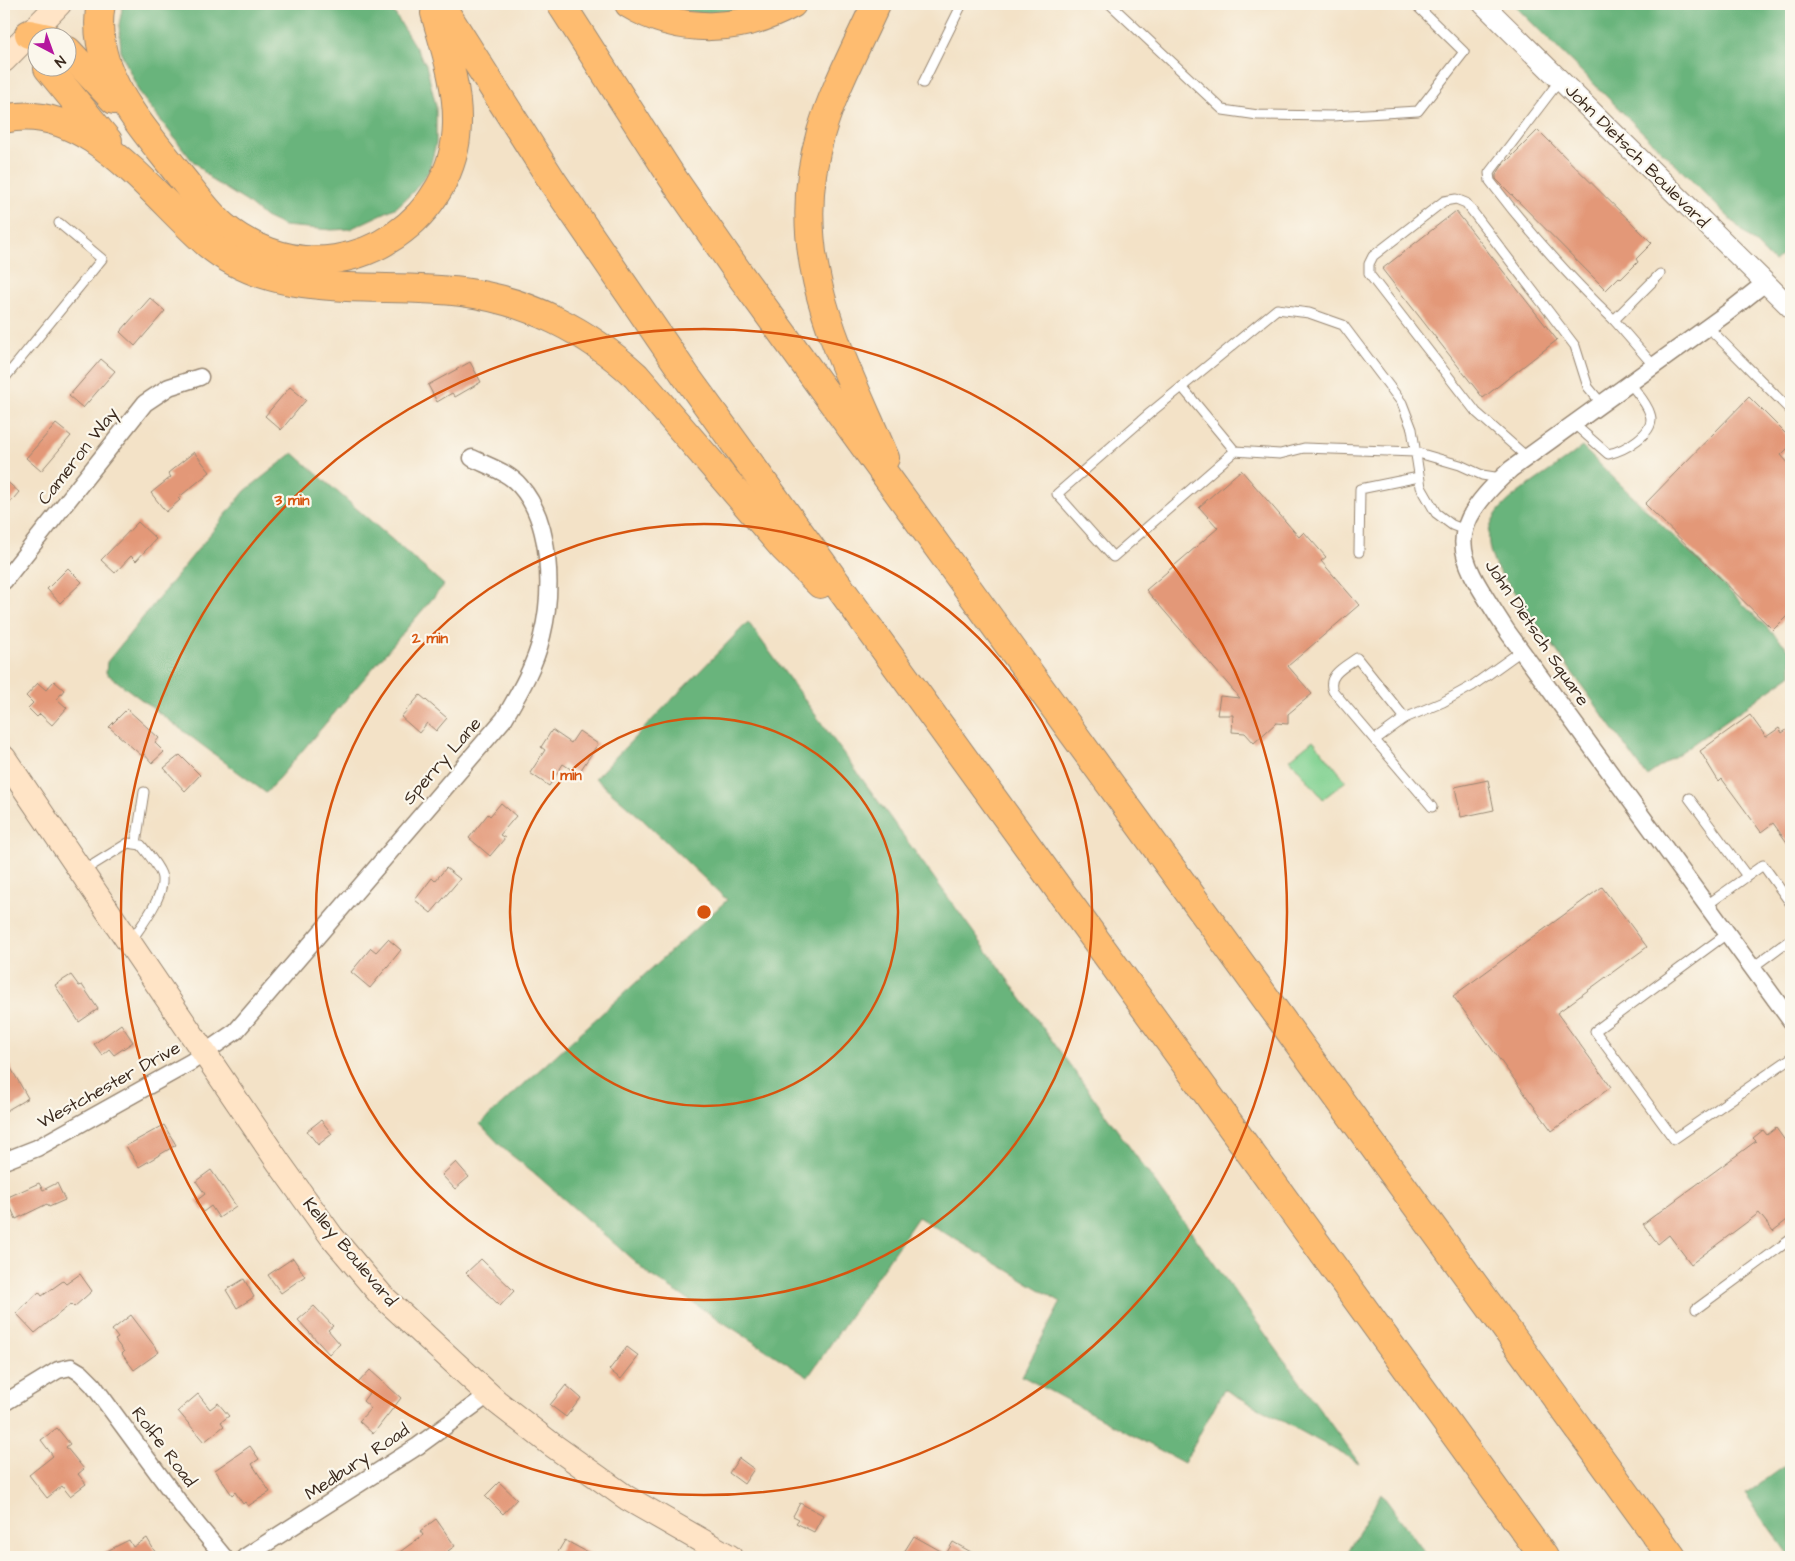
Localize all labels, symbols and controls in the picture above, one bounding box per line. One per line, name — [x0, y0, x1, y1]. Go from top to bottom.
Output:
north arrow — [28, 28, 78, 78]
text: N — [50, 51, 70, 72]
street label: John Dietsch Boulevard — [1559, 78, 1715, 234]
street label: Cameron Way — [32, 402, 125, 511]
text: 3 min — [273, 490, 310, 511]
street label: John Dietsch Square — [1479, 555, 1595, 711]
text: 2 min — [411, 628, 449, 649]
street label: Sperry Lane — [397, 712, 488, 811]
text: 1 min — [552, 765, 582, 786]
centre of rings — [695, 903, 713, 921]
street label: Westchester Drive — [33, 1035, 185, 1135]
street label: Kelley Boulevard — [296, 1192, 403, 1313]
street label: Rolfe Road — [126, 1402, 202, 1492]
street label: Medbury Road — [300, 1418, 415, 1507]

